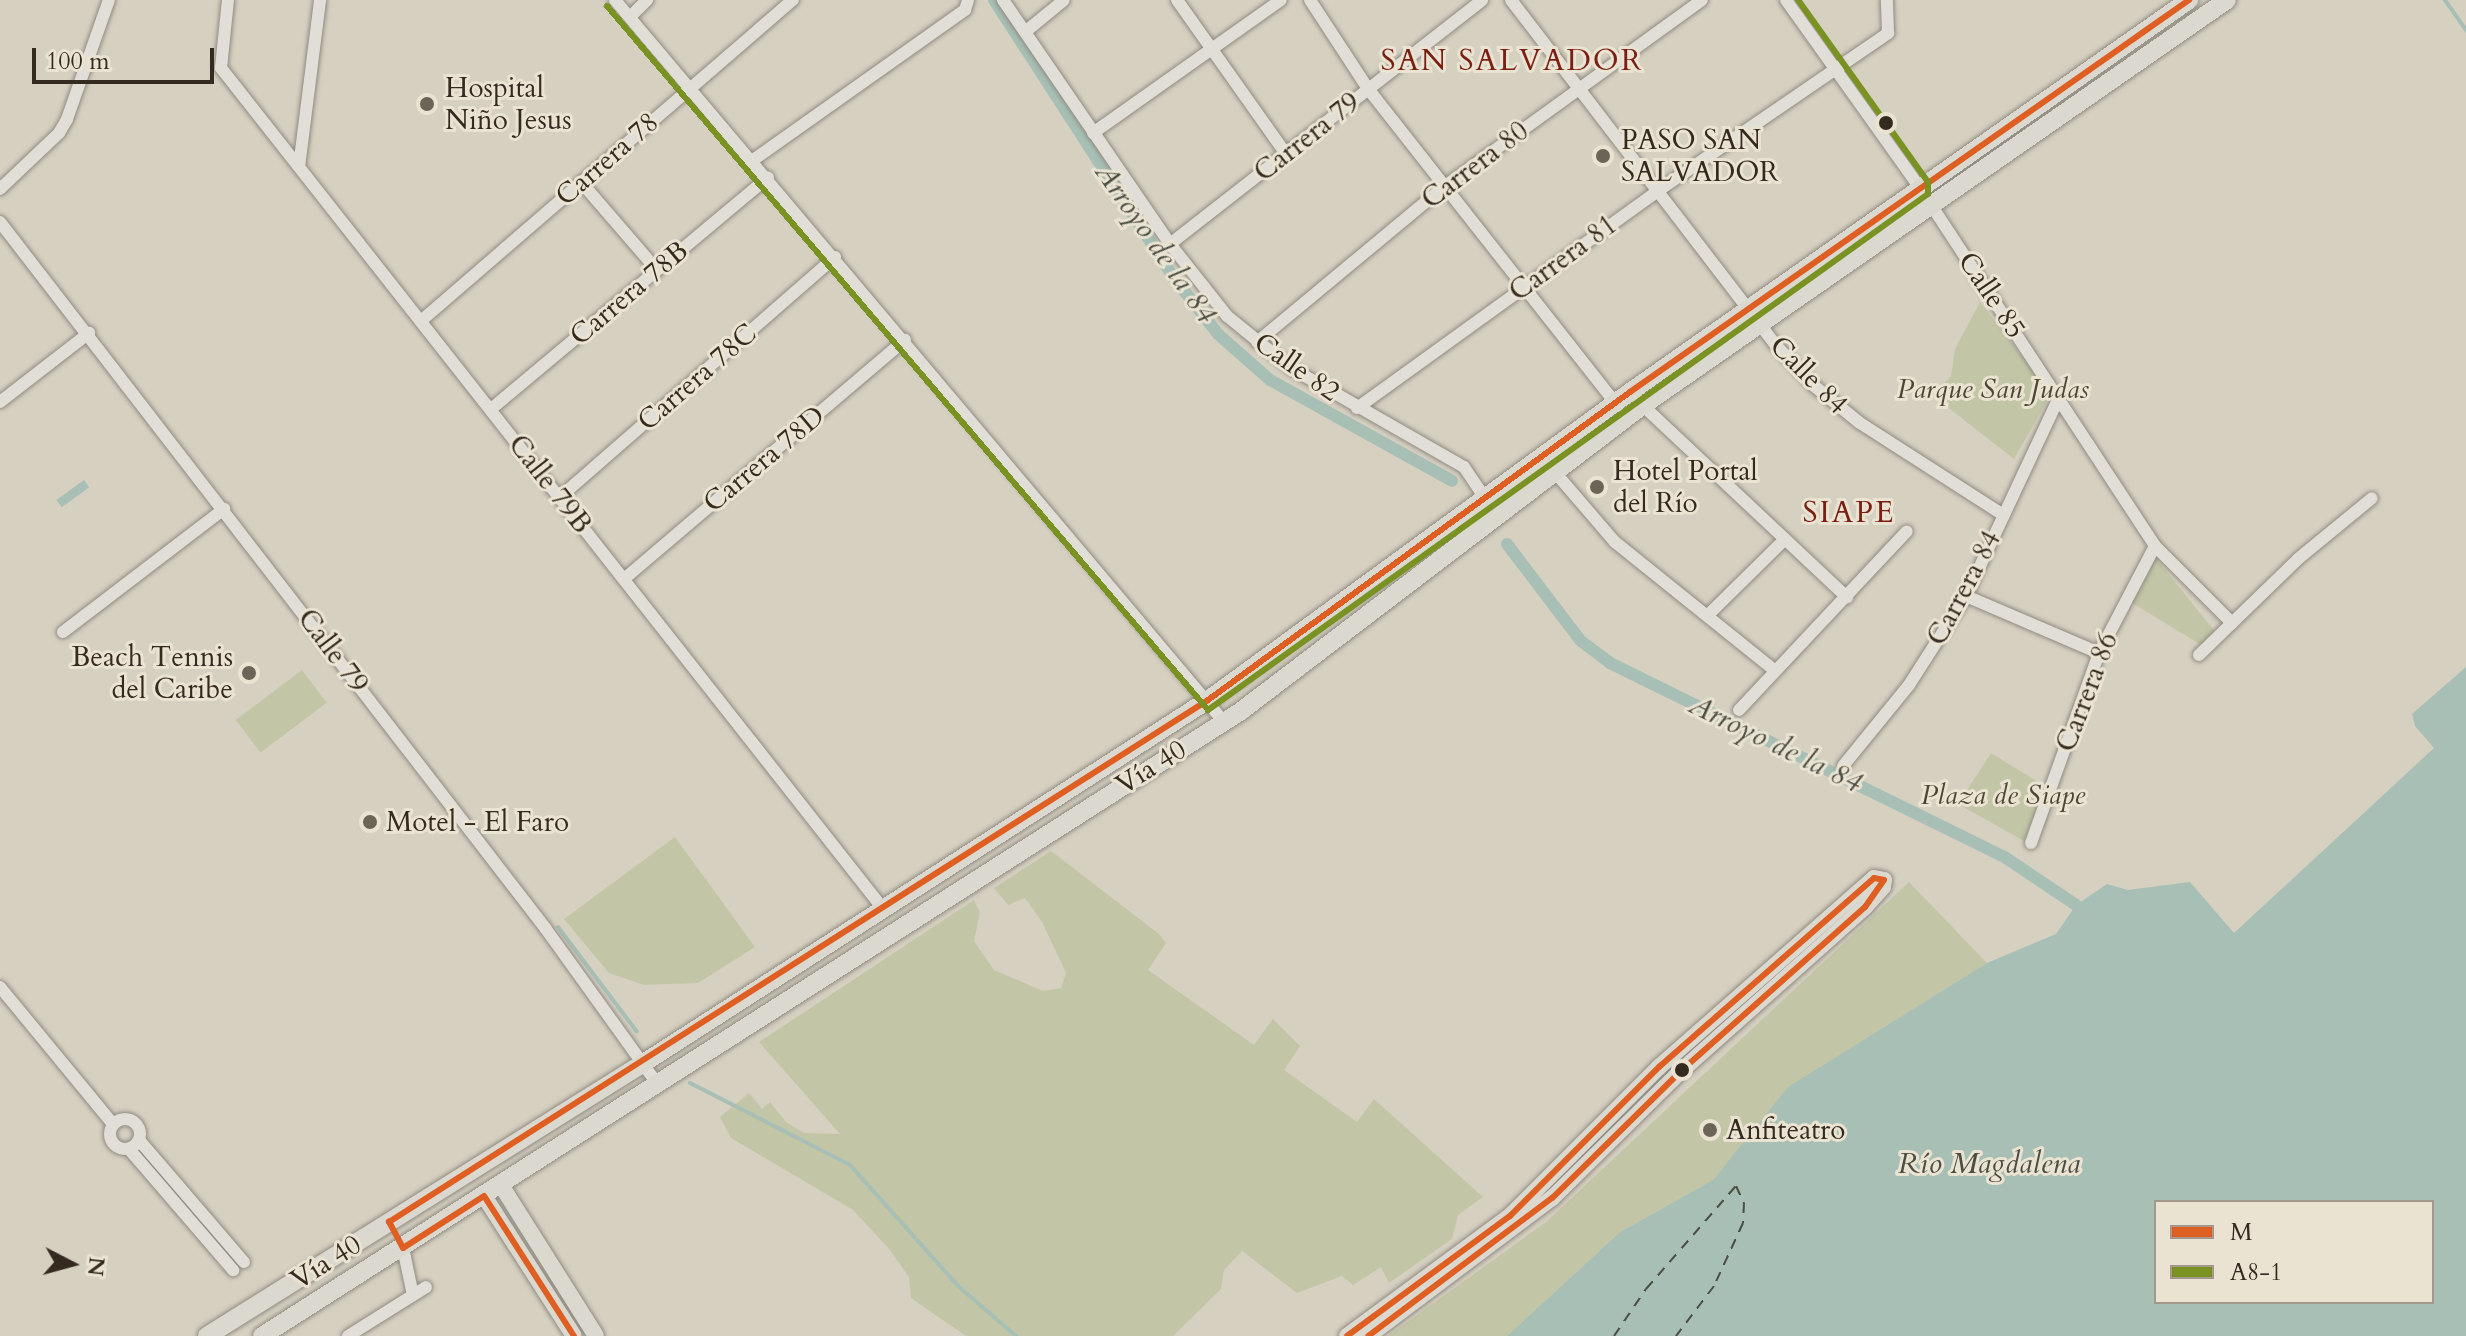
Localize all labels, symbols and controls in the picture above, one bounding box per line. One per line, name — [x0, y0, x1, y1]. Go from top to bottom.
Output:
scale bar — [36, 32, 218, 82]
district label: SAN SALVADOR — [1380, 43, 1644, 79]
text: 100 m — [46, 45, 110, 78]
place label: Hospital Niño Jesus — [445, 71, 572, 137]
street label: Carrera 79 — [1247, 85, 1367, 189]
marker: Hospital Niño Jesus — [416, 93, 438, 115]
street label: Carrera 78 — [549, 105, 665, 213]
street label: Carrera 80 — [1415, 114, 1535, 216]
unlabelled marker — [1878, 115, 1894, 131]
place label: PASO SAN SALVADOR — [1621, 123, 1779, 189]
marker: PASO SAN SALVADOR — [1592, 145, 1614, 167]
water label: Arroyo de la 84 — [1087, 156, 1223, 330]
street label: Carrera 81 — [1502, 208, 1624, 308]
street label: Carrera 78B — [563, 234, 695, 352]
street label: Calle 85 — [1951, 246, 2033, 344]
street label: Carrera 78C — [631, 316, 763, 438]
street label: Calle 82 — [1248, 326, 1346, 408]
street label: Calle 84 — [1763, 329, 1855, 421]
park label: Parque San Judas — [1897, 372, 2089, 406]
street label: Carrera 78D — [697, 399, 831, 519]
street label: Calle 79B — [501, 428, 599, 540]
place label: Hotel Portal del Río — [1613, 454, 1758, 520]
marker: Hotel Portal del Río — [1588, 478, 1606, 496]
district label: SIAPE — [1803, 495, 1895, 531]
street label: Carrera 84 — [1920, 525, 2008, 651]
street label: Calle 79 — [290, 602, 376, 700]
street label: Carrera 86 — [2049, 628, 2125, 756]
place label: Beach Tennis del Caribe — [71, 640, 233, 706]
marker: Beach Tennis del Caribe — [240, 664, 258, 682]
water label: Arroyo de la 84 — [1683, 687, 1867, 801]
street label: Vía 40 — [1110, 732, 1192, 802]
park label: Plaza de Siape — [1921, 778, 2085, 812]
place label: Motel - El Faro — [386, 805, 569, 839]
marker: Motel - El Faro — [361, 813, 379, 831]
unlabelled marker — [1674, 1062, 1690, 1078]
place label: Anfiteatro — [1726, 1113, 1845, 1147]
marker: Anfiteatro — [1701, 1121, 1719, 1139]
water label: Río Magdalena — [1898, 1146, 2080, 1182]
legend — [2154, 1200, 2434, 1304]
text: M — [2230, 1216, 2253, 1249]
north arrow — [32, 1224, 112, 1304]
street label: Vía 40 — [285, 1227, 367, 1297]
text: N — [80, 1255, 112, 1278]
text: A8-1 — [2230, 1256, 2282, 1289]

